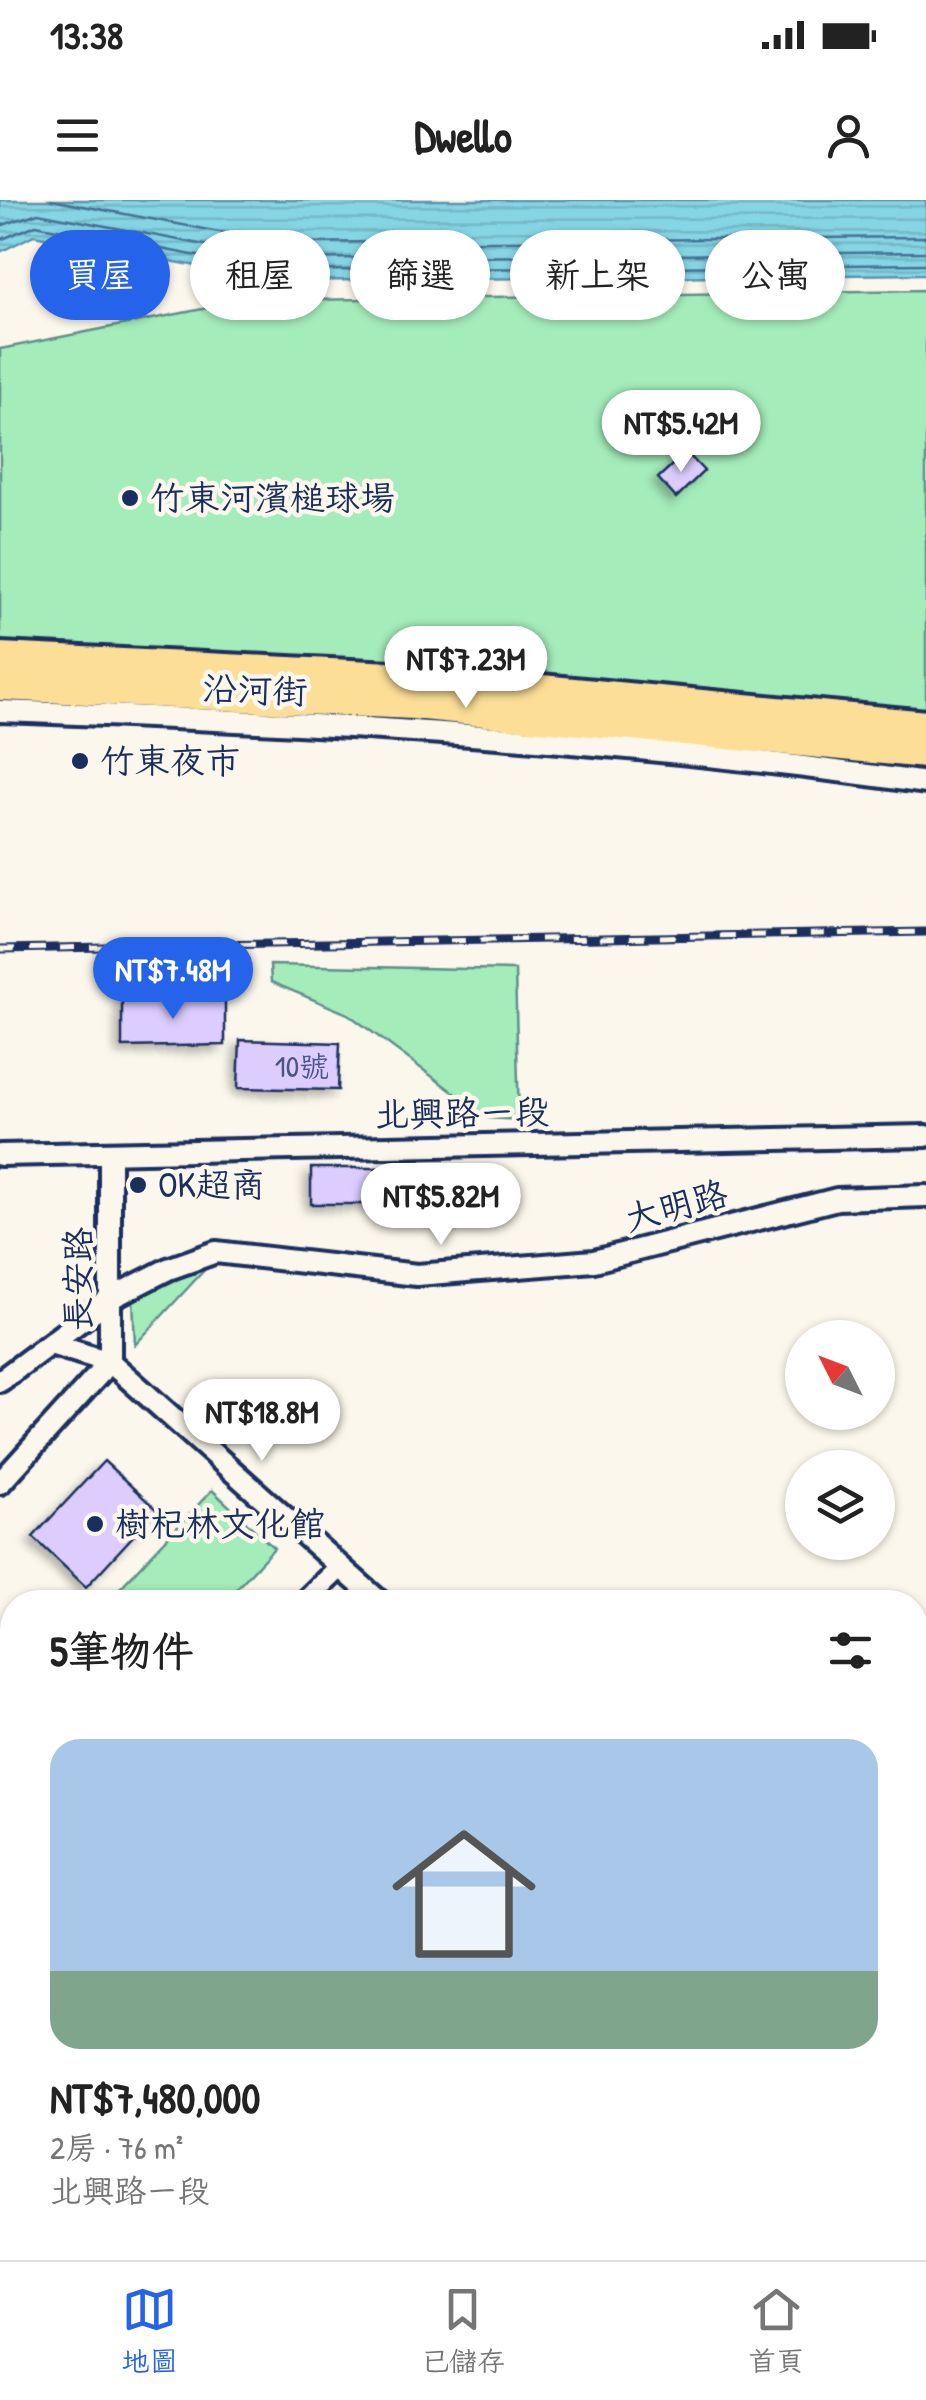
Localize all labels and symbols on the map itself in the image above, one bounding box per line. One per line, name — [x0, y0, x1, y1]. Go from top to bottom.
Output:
pin: NT$5.42M — [578, 390, 784, 475]
place label: 竹東河濱槌球場 — [150, 474, 395, 521]
marker: 竹東河濱槌球場 — [119, 487, 141, 509]
pin: NT$7.23M — [363, 626, 569, 711]
street label: 沿河街 — [202, 664, 308, 715]
place label: 竹東夜市 — [100, 737, 240, 784]
marker: 竹東夜市 — [69, 750, 91, 772]
pin: NT$7.48M — [70, 937, 276, 1022]
house number: 10號 — [275, 1046, 329, 1086]
street label: 北興路ㄧ段 — [374, 1087, 550, 1138]
place label: OK超商 — [158, 1161, 266, 1208]
pin: NT$5.82M — [338, 1163, 544, 1248]
street label: 大明路 — [619, 1169, 733, 1242]
marker: OK超商 — [127, 1174, 149, 1196]
street label: 長安路 — [54, 1226, 101, 1332]
north arrow — [785, 1320, 895, 1430]
pin: NT$18.8M — [159, 1379, 365, 1464]
place label: 樹杞林文化館 — [115, 1500, 325, 1547]
marker: 樹杞林文化館 — [84, 1513, 106, 1535]

